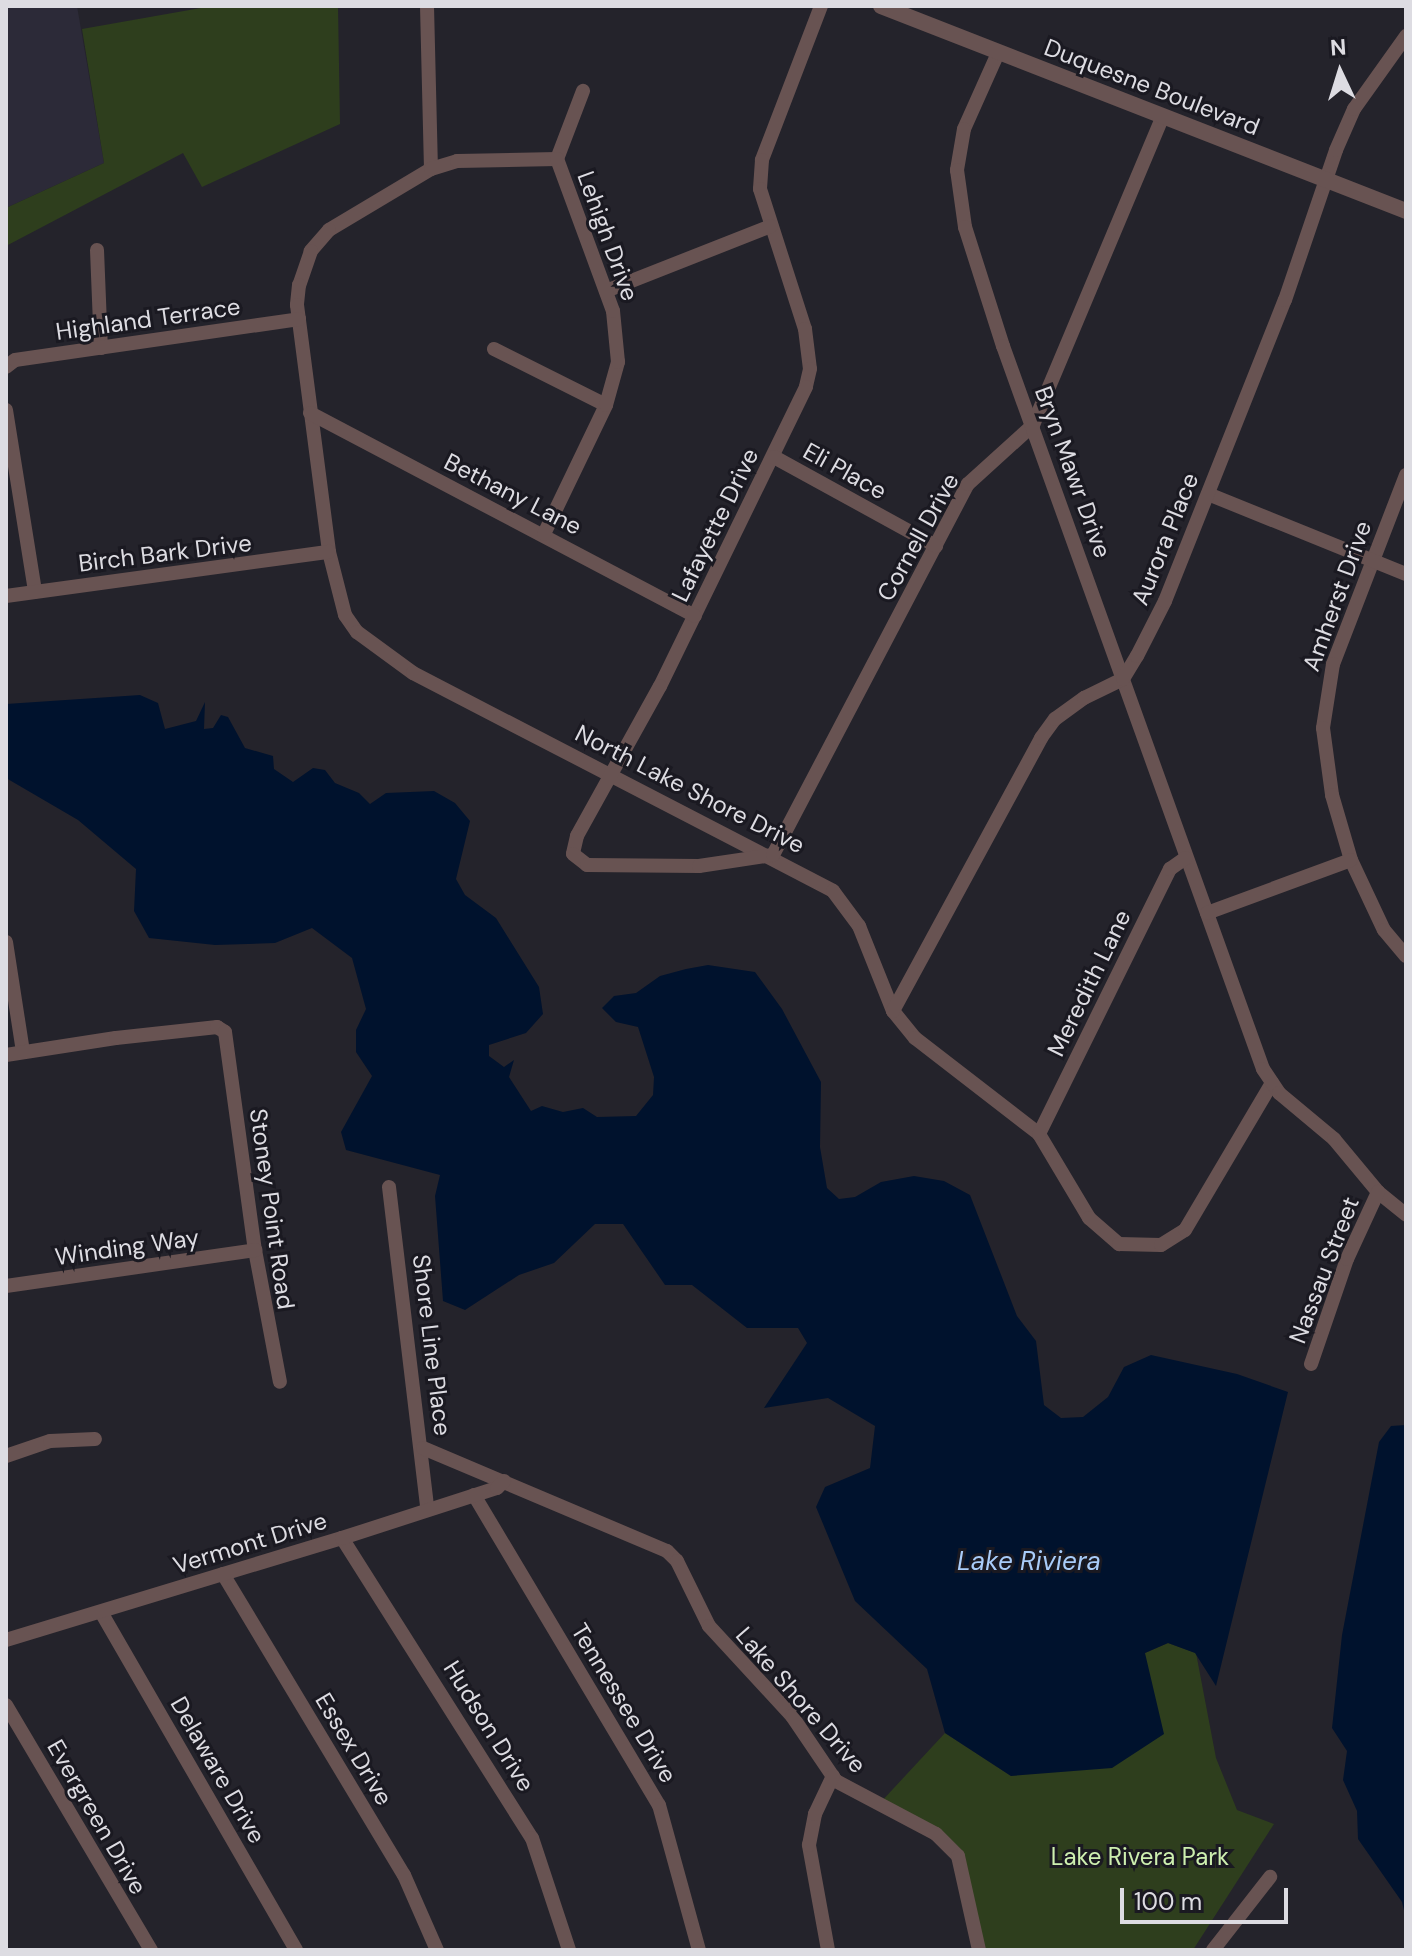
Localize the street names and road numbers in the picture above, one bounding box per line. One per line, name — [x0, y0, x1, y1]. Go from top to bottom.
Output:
street label: Duquesne Boulevard — [1040, 33, 1264, 141]
street label: Lehigh Drive — [571, 167, 645, 305]
street label: Highland Terrace — [54, 292, 242, 346]
street label: Bryn Mawr Drive — [1029, 382, 1117, 562]
street label: Eli Place — [798, 436, 892, 506]
street label: Lafayette Drive — [665, 444, 765, 606]
street label: Bethany Lane — [440, 447, 586, 541]
street label: Cornell Drive — [871, 468, 965, 606]
street label: Aurora Place — [1125, 469, 1205, 609]
street label: Amherst Drive — [1296, 517, 1378, 675]
street label: Birch Bark Drive — [77, 528, 253, 578]
street label: North Lake Shore Drive — [571, 719, 809, 859]
street label: Meredith Lane — [1041, 905, 1137, 1061]
street label: Stoney Point Road — [244, 1107, 300, 1311]
street label: Nassau Street — [1283, 1193, 1365, 1347]
street label: Winding Way — [53, 1223, 201, 1271]
street label: Shore Line Place — [407, 1253, 457, 1437]
street label: Vermont Drive — [170, 1506, 330, 1580]
street label: Tennessee Drive — [565, 1618, 683, 1788]
street label: Lake Shore Drive — [730, 1621, 872, 1779]
street label: Hudson Drive — [437, 1655, 541, 1797]
street label: Essex Drive — [309, 1688, 399, 1810]
street label: Delaware Drive — [164, 1692, 272, 1848]
street label: Evergreen Drive — [41, 1734, 153, 1900]

